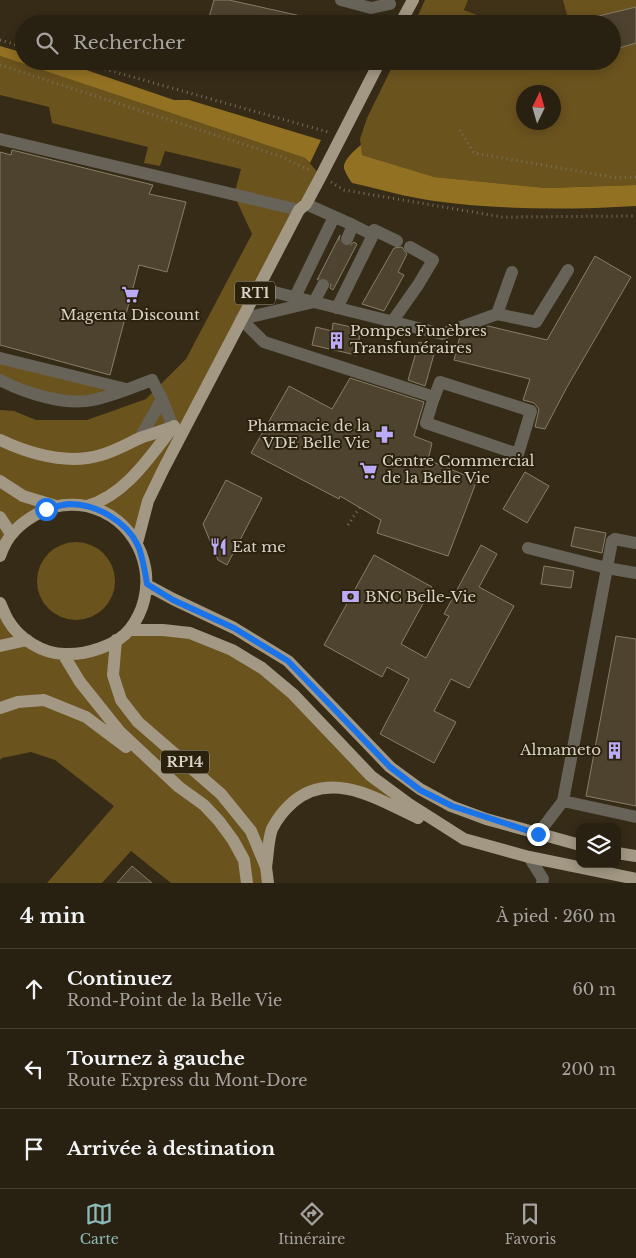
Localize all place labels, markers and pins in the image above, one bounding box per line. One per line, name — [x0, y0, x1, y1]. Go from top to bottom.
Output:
supermarket icon: Magenta Discount — [120, 284, 140, 304]
place label: Magenta Discount — [60, 305, 200, 324]
place label: Pompes Funèbres Transfunéraires — [350, 321, 487, 357]
building icon: Pompes Funèbres Transfunéraires — [326, 330, 346, 350]
place label: Pharmacie de la VDE Belle Vie — [247, 416, 371, 452]
pharmacy icon: Pharmacie de la VDE Belle Vie — [374, 425, 394, 445]
place label: Centre Commercial de la Belle Vie — [382, 451, 535, 487]
supermarket icon: Centre Commercial de la Belle Vie — [358, 460, 378, 480]
restaurant icon: Eat me — [208, 537, 228, 557]
place label: Eat me — [232, 537, 286, 556]
bank icon: BNC Belle-Vie — [341, 587, 361, 607]
place label: BNC Belle-Vie — [365, 587, 476, 606]
place label: Almameto — [519, 740, 601, 759]
building icon: Almameto — [605, 740, 625, 760]

